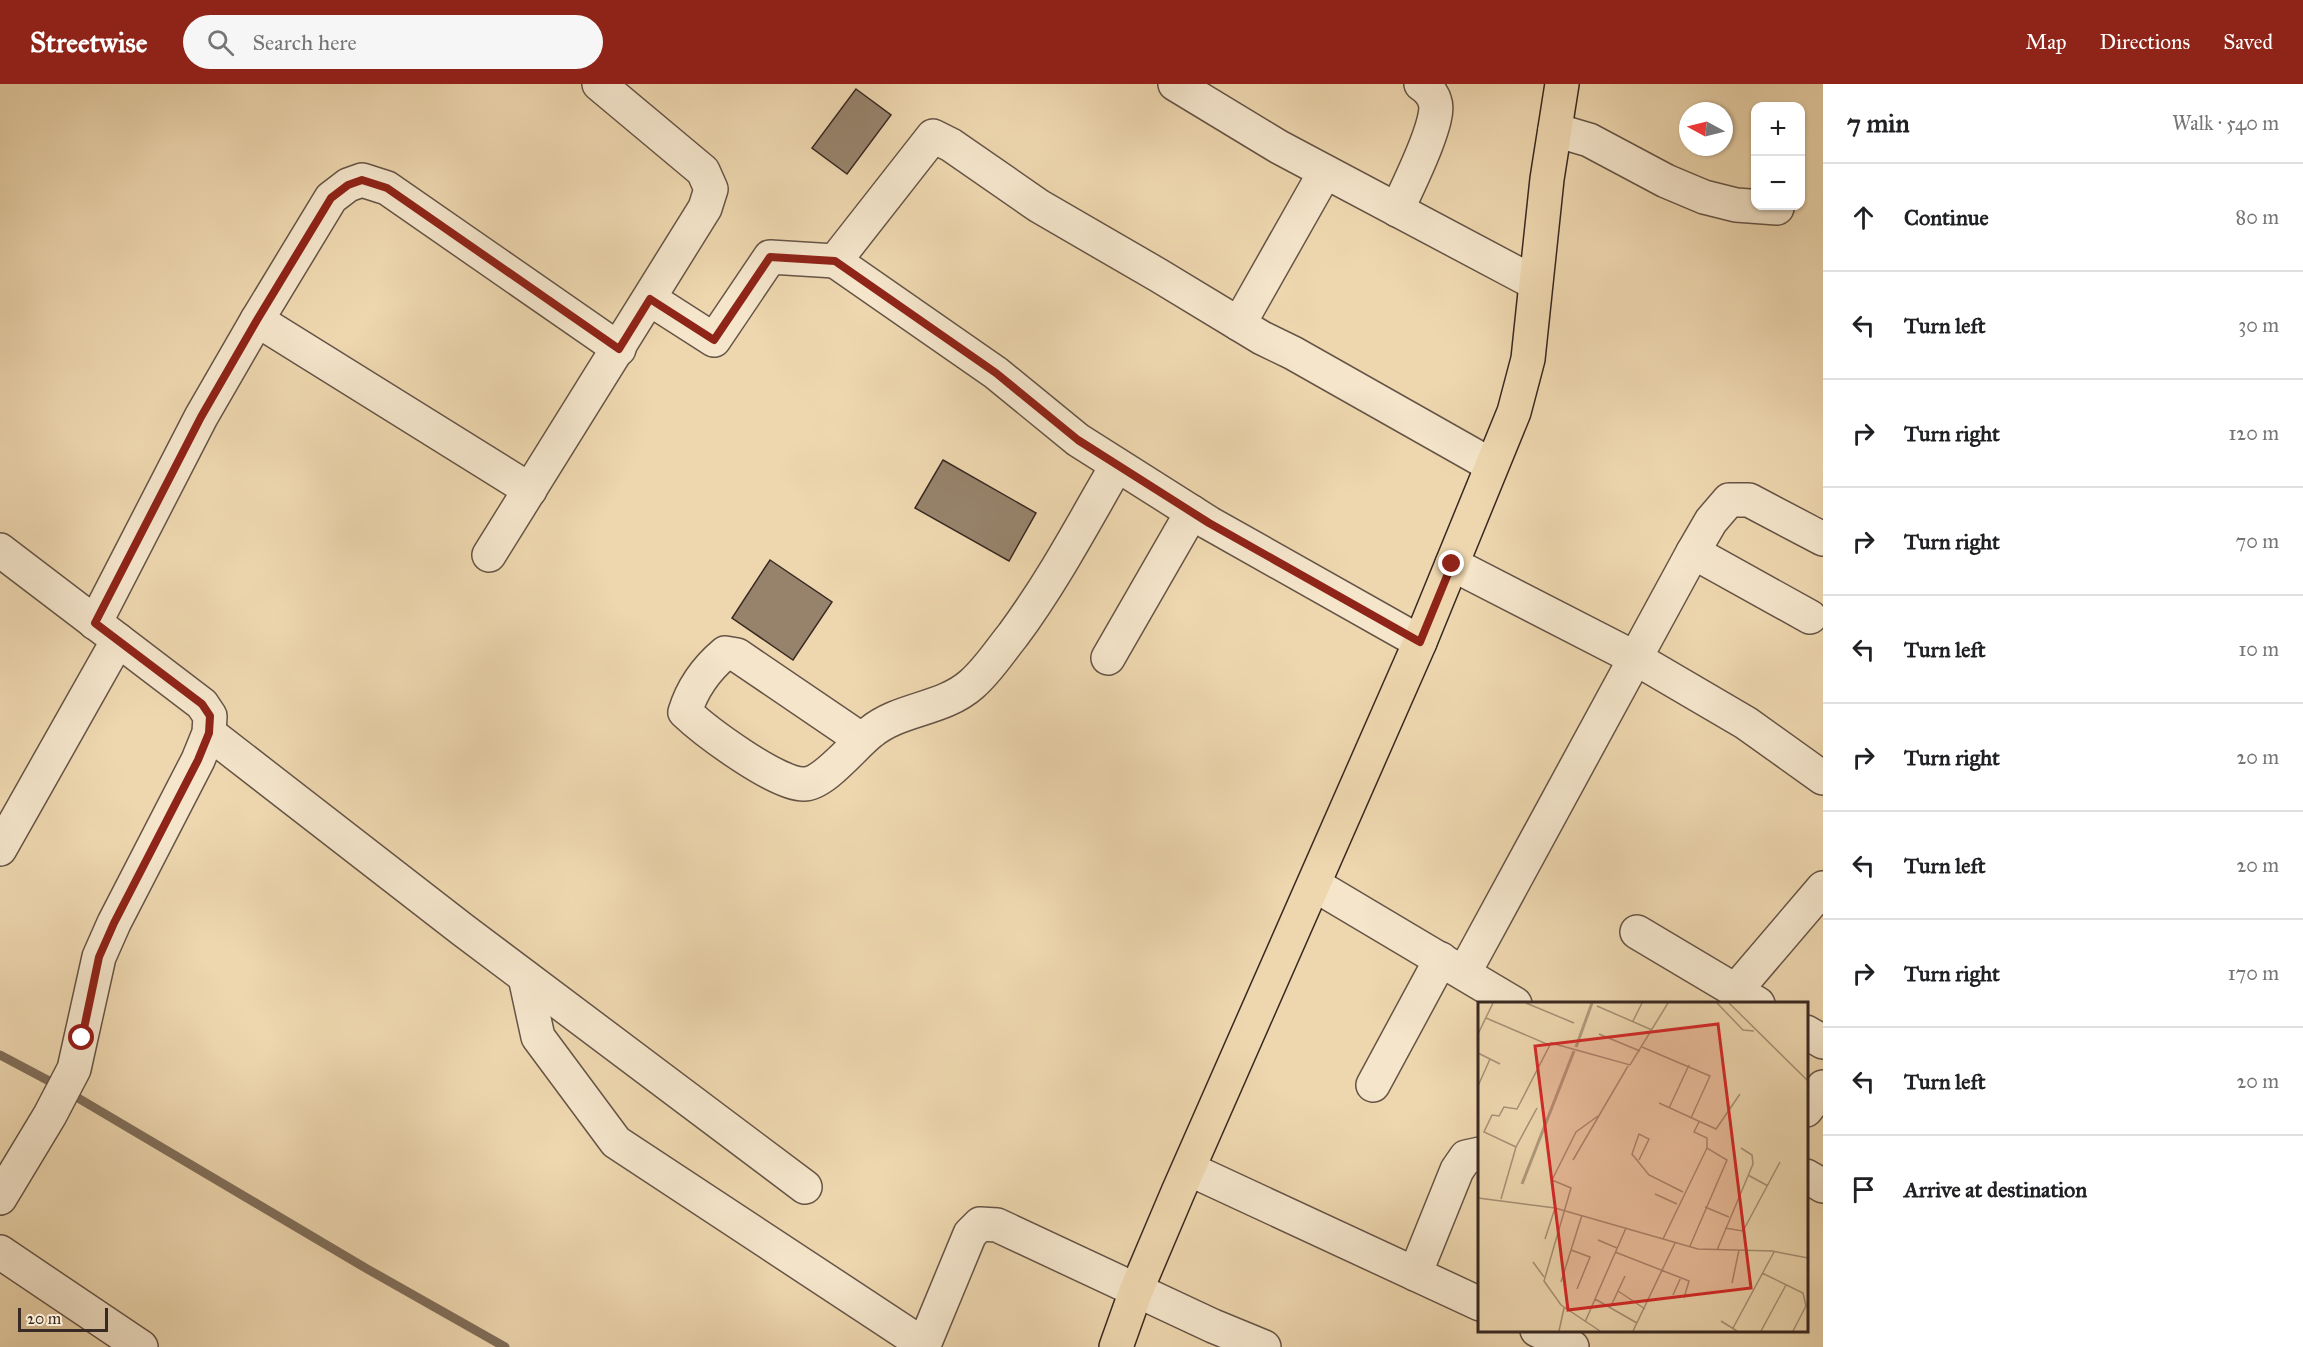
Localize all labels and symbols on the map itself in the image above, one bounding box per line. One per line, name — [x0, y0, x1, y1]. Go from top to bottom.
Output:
north arrow — [1679, 102, 1733, 156]
route end — [1438, 550, 1464, 576]
inset map — [1478, 1002, 1808, 1332]
route start — [68, 1024, 94, 1050]
scale bar — [18, 1305, 108, 1332]

